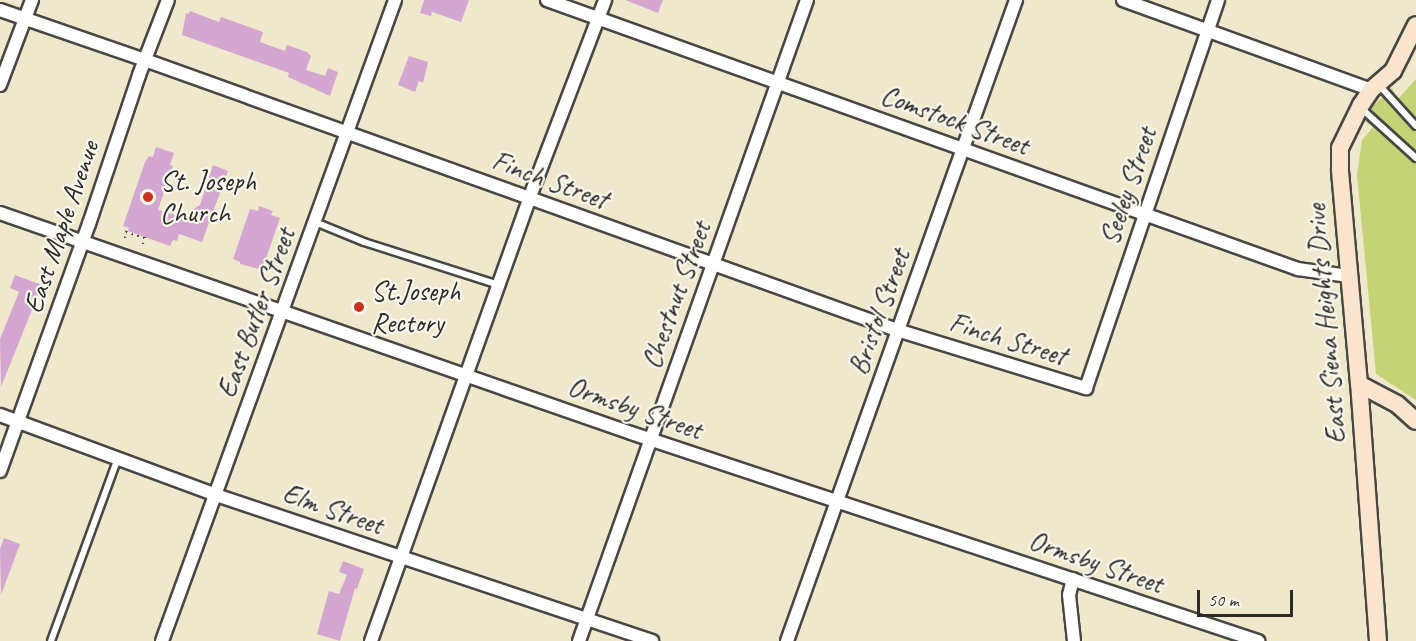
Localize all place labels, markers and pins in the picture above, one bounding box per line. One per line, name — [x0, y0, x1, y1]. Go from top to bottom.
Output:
place label: St. Joseph Church — [160, 164, 256, 230]
marker: St. Joseph Church — [141, 190, 155, 204]
place label: St.Joseph Rectory — [371, 274, 460, 340]
marker: St.Joseph Rectory — [352, 300, 366, 314]

